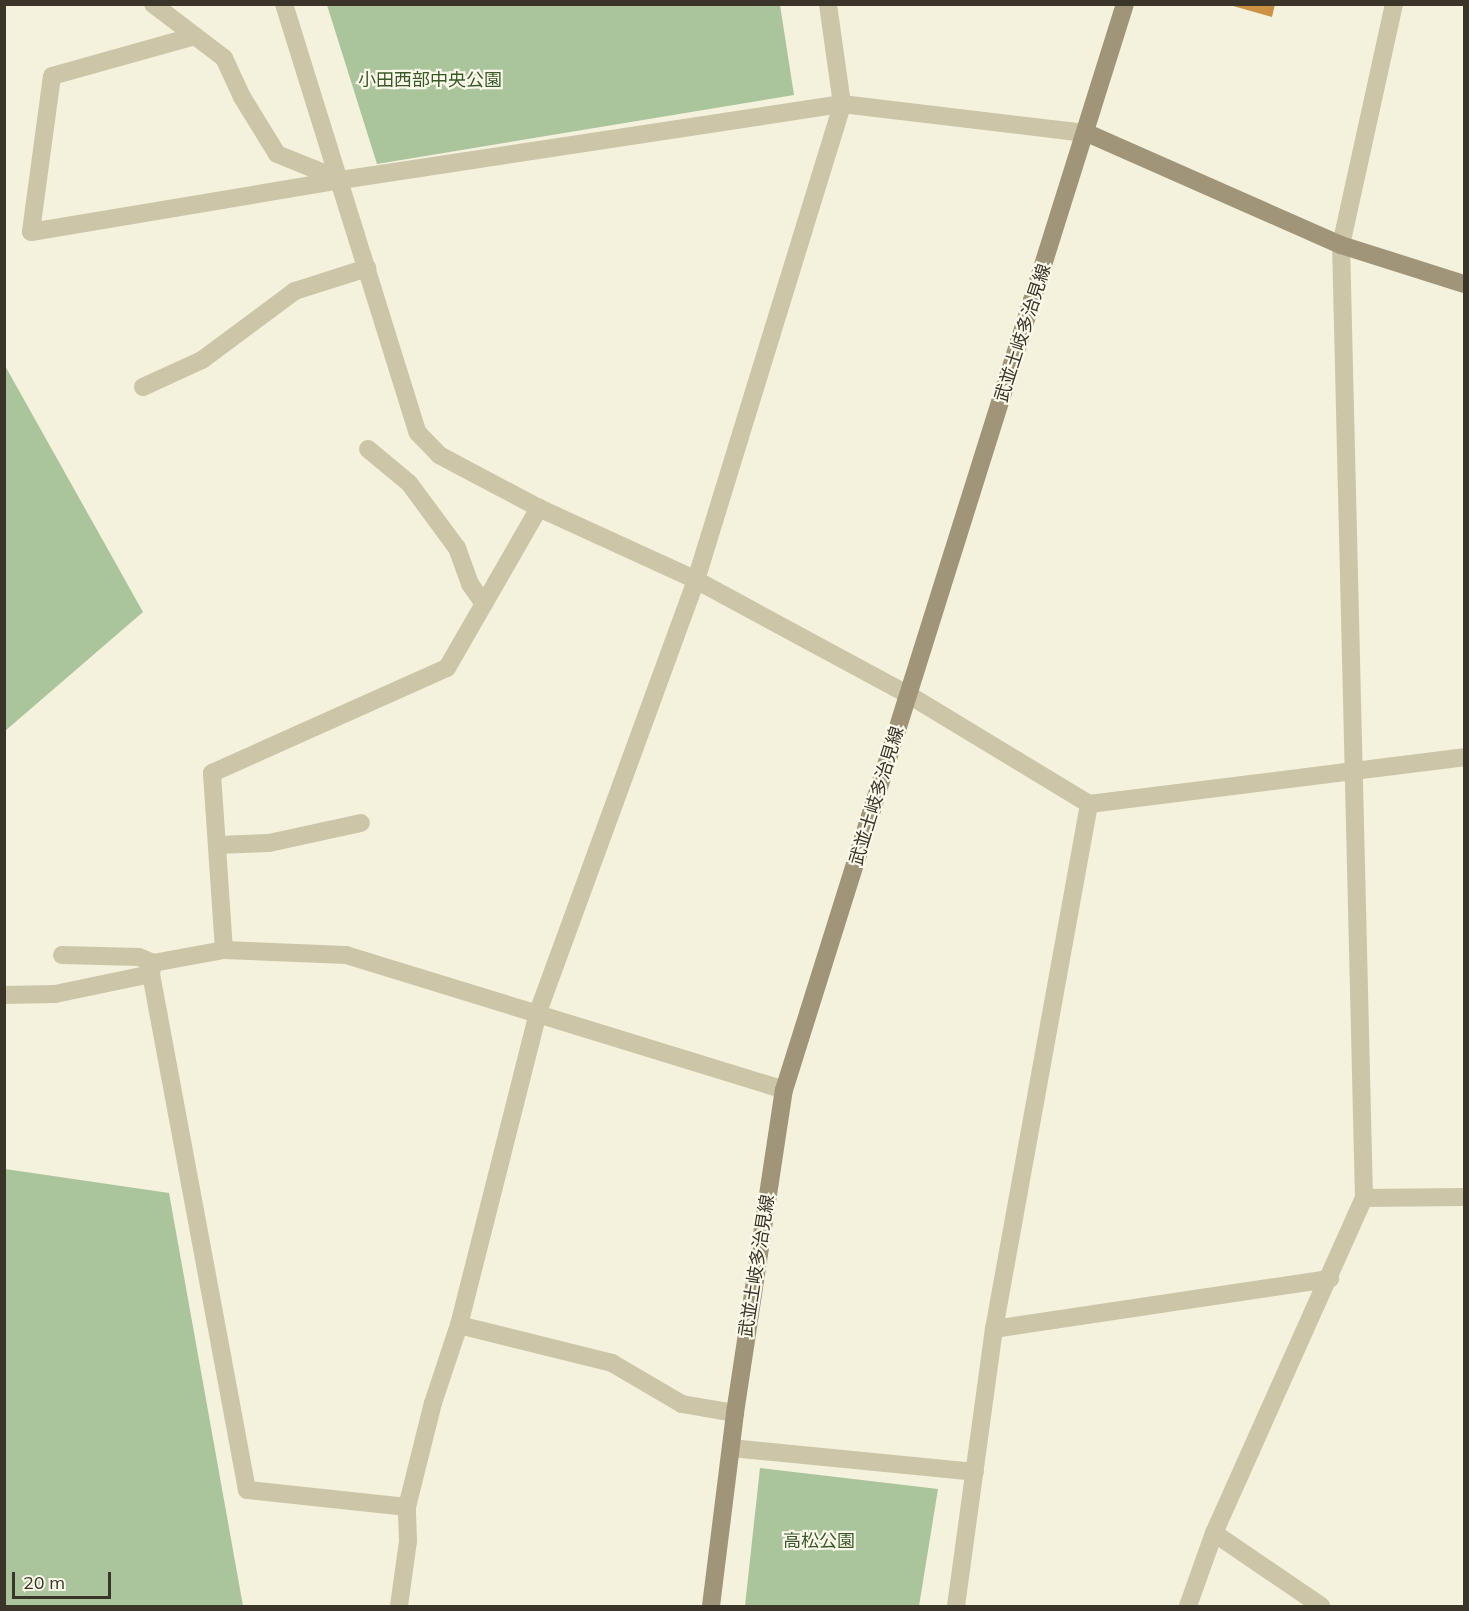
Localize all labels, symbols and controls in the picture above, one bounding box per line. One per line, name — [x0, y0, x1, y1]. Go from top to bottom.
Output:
park label: 小田西部中央公園 — [358, 69, 502, 91]
street label: 武並土岐多治見線 — [990, 261, 1056, 405]
street label: 武並土岐多治見線 — [846, 724, 908, 868]
street label: 武並土岐多治見線 — [735, 1193, 779, 1339]
park label: 高松公園 — [783, 1530, 855, 1552]
scale bar — [15, 1560, 114, 1598]
text: 20 m — [23, 1571, 65, 1594]

